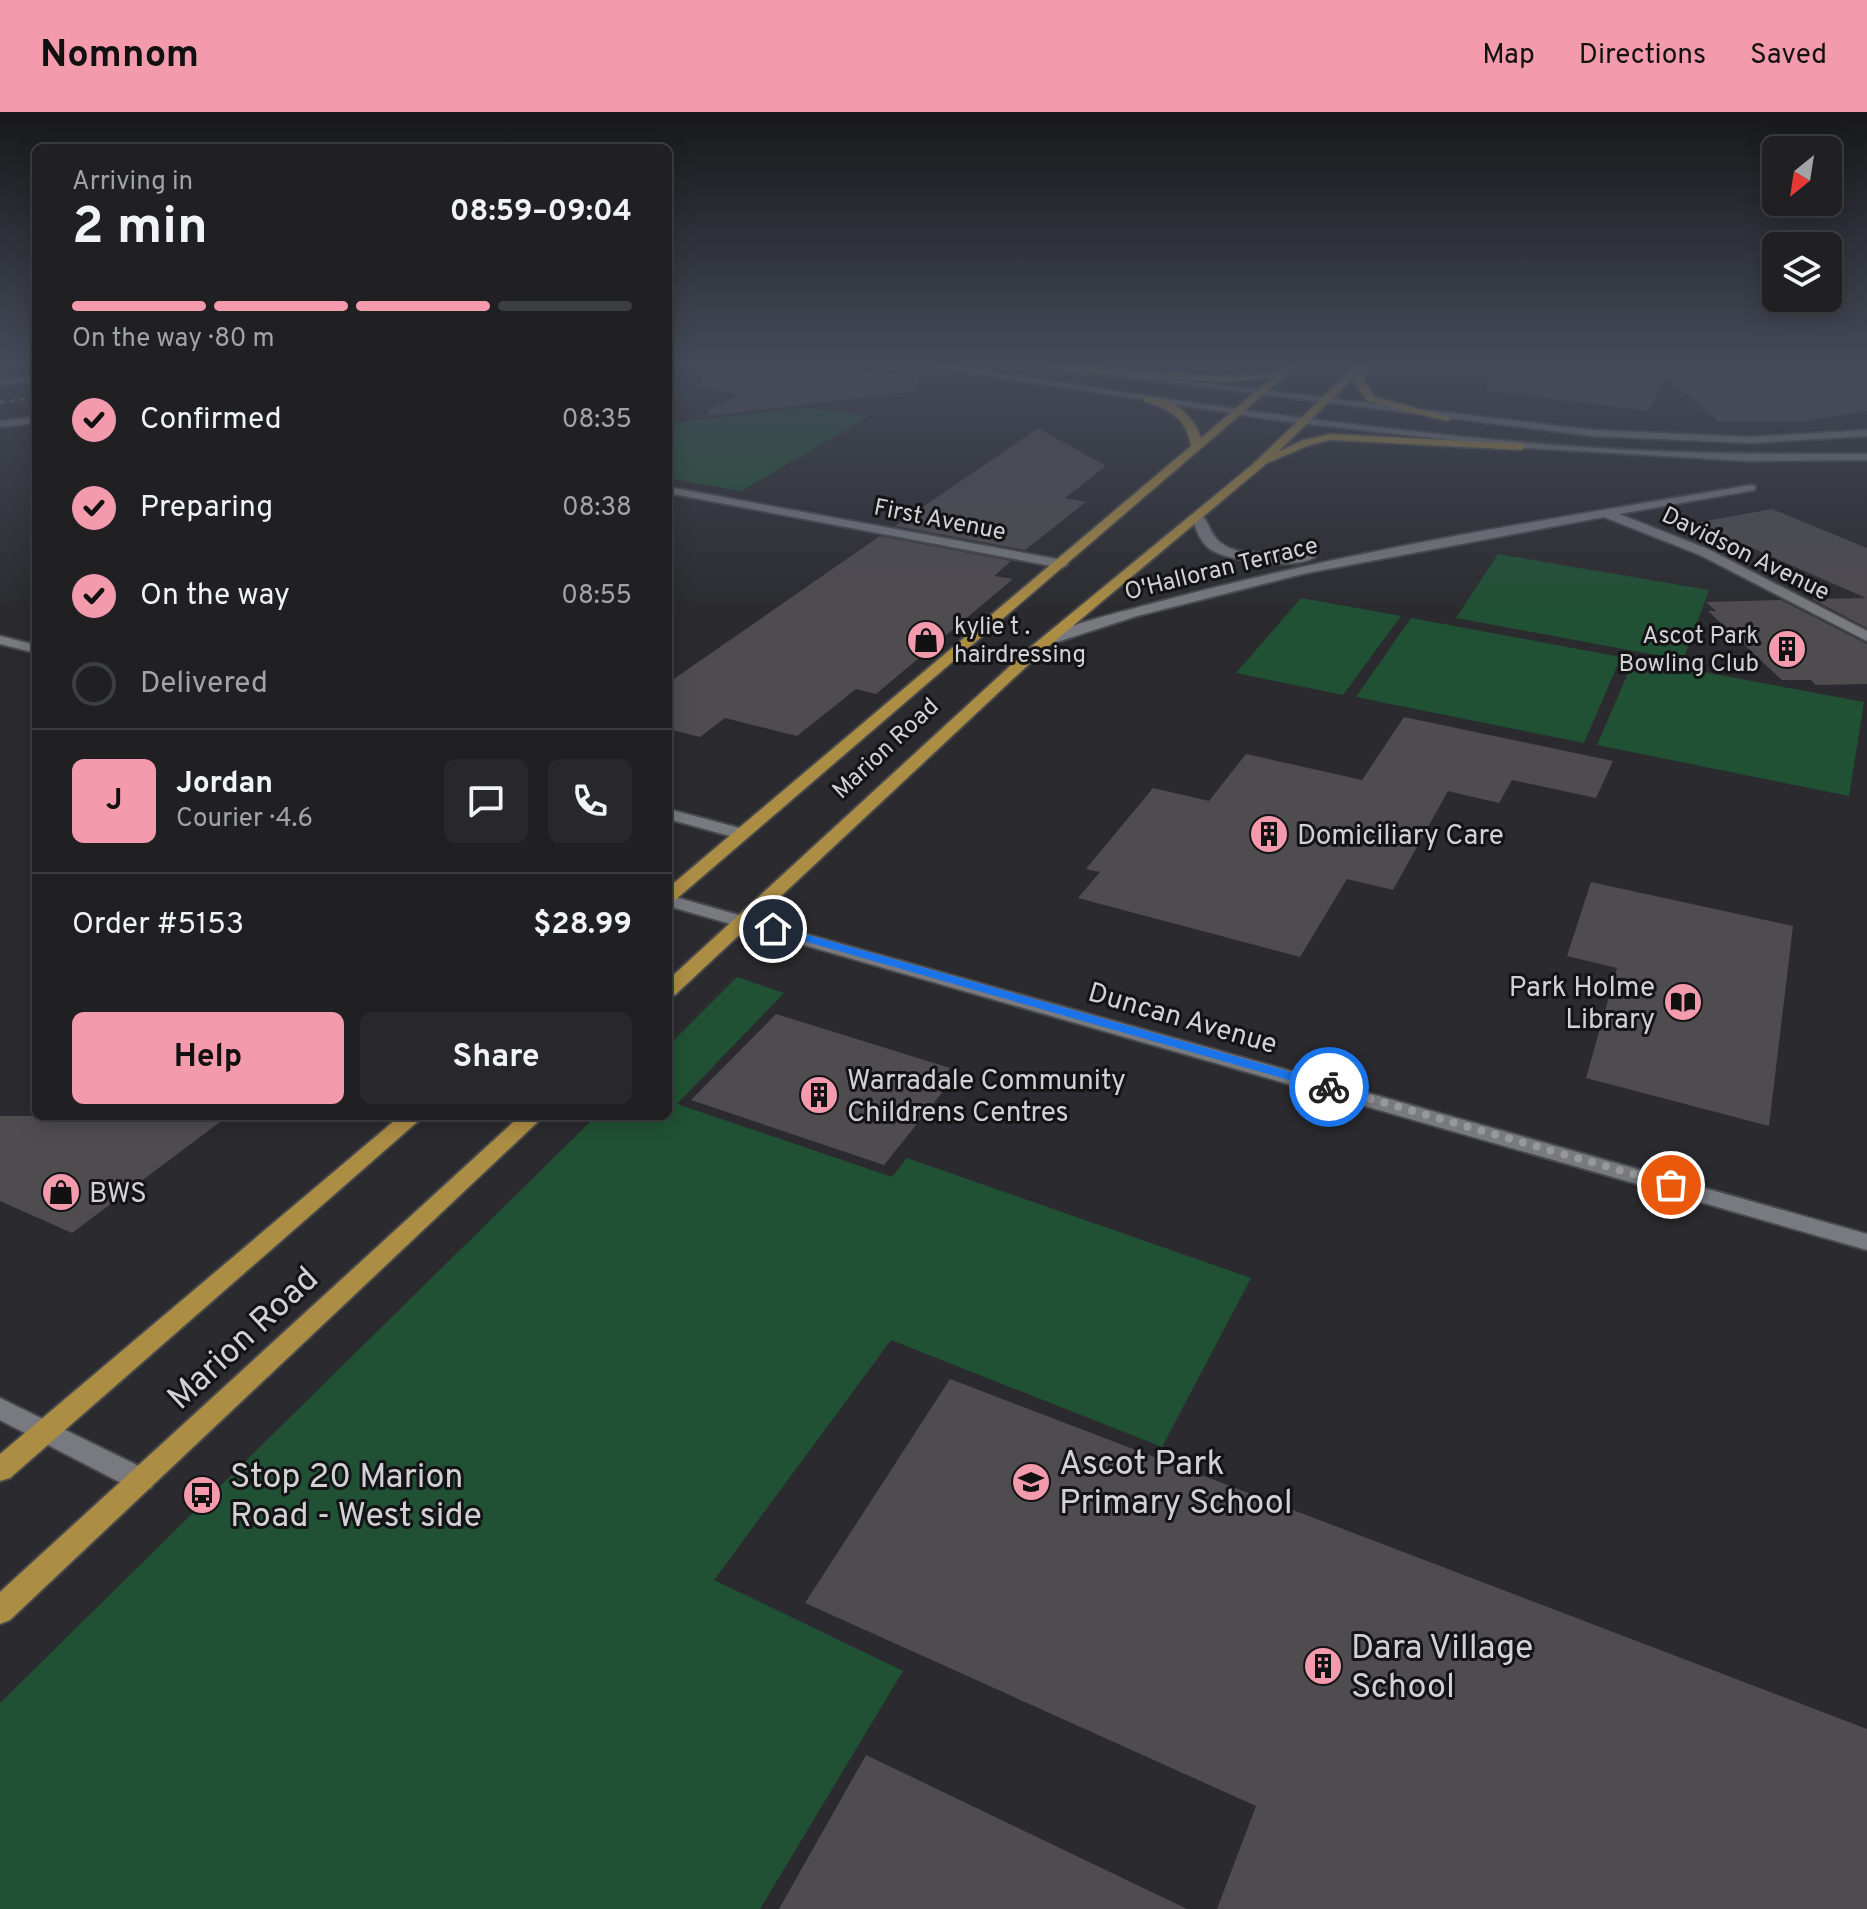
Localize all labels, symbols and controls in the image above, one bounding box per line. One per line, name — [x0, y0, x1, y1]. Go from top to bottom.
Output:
text: Nomnom — [40, 32, 199, 81]
text: Map — [1482, 38, 1535, 74]
text: Directions — [1579, 38, 1706, 74]
text: Saved — [1750, 38, 1827, 74]
north arrow — [1762, 136, 1842, 216]
map controls — [1762, 136, 1842, 312]
text: Arriving in — [72, 166, 193, 199]
text: 08:59–09:04 — [450, 194, 632, 231]
text: 2 min — [72, 196, 208, 262]
button: layers — [1762, 232, 1842, 312]
text: On the way · 80 m — [72, 323, 275, 356]
icon: check — [72, 398, 116, 442]
text: Confirmed — [140, 402, 282, 439]
text: 08:35 — [562, 404, 632, 437]
icon: check — [72, 486, 116, 530]
text: Preparing — [140, 490, 273, 527]
text: 08:38 — [562, 492, 632, 525]
street label: First Avenue — [871, 493, 1008, 548]
street label: Davidson Avenue — [1656, 501, 1834, 608]
street label: O'Halloran Terrace — [1122, 531, 1321, 608]
icon: check — [72, 574, 116, 618]
text: On the way — [140, 578, 290, 615]
text: 08:55 — [561, 580, 632, 613]
place label: kylie t . hairdressing — [954, 613, 1086, 671]
shop icon: kylie t . hairdressing — [905, 619, 947, 661]
place label: Ascot Park Bowling Club — [1619, 622, 1759, 680]
building icon: Ascot Park Bowling Club — [1766, 628, 1808, 670]
text: Delivered — [140, 666, 268, 703]
street label: Marion Road — [827, 693, 946, 806]
button: chat — [444, 759, 528, 843]
button: phone — [548, 759, 632, 843]
text: Jordan — [176, 766, 273, 803]
text: J — [106, 783, 122, 820]
text: Courier · 4.6 — [176, 803, 313, 836]
building icon: Domiciliary Care — [1248, 813, 1290, 855]
place label: Domiciliary Care — [1297, 819, 1504, 855]
pin — [739, 895, 807, 963]
text: Order #5153 — [72, 907, 244, 944]
text: $28.99 — [533, 907, 632, 944]
icon: home — [751, 907, 795, 951]
place label: Park Holme Library — [1509, 971, 1655, 1039]
street label: Duncan Avenue — [1084, 976, 1281, 1064]
library icon: Park Holme Library — [1662, 981, 1704, 1023]
button: Help — [72, 1012, 344, 1104]
button: Share — [360, 1012, 632, 1104]
courier — [1289, 1047, 1369, 1127]
place label: Warradale Community Childrens Centres — [847, 1064, 1126, 1132]
icon: bike — [1307, 1065, 1351, 1109]
building icon: Warradale Community Childrens Centres — [798, 1074, 840, 1116]
pin — [1637, 1151, 1705, 1219]
icon: bag — [1649, 1163, 1693, 1207]
shop icon: BWS — [40, 1171, 82, 1213]
place label: BWS — [89, 1177, 147, 1213]
street label: Marion Road — [160, 1259, 329, 1420]
place label: Ascot Park Primary School — [1059, 1444, 1293, 1526]
place label: Stop 20 Marion Road - West side — [230, 1457, 482, 1539]
school or university icon: Ascot Park Primary School — [1010, 1461, 1052, 1503]
bus stop icon: Stop 20 Marion Road - West side — [181, 1474, 223, 1516]
place label: Dara Village School — [1351, 1628, 1533, 1710]
building icon: Dara Village School — [1302, 1645, 1344, 1687]

